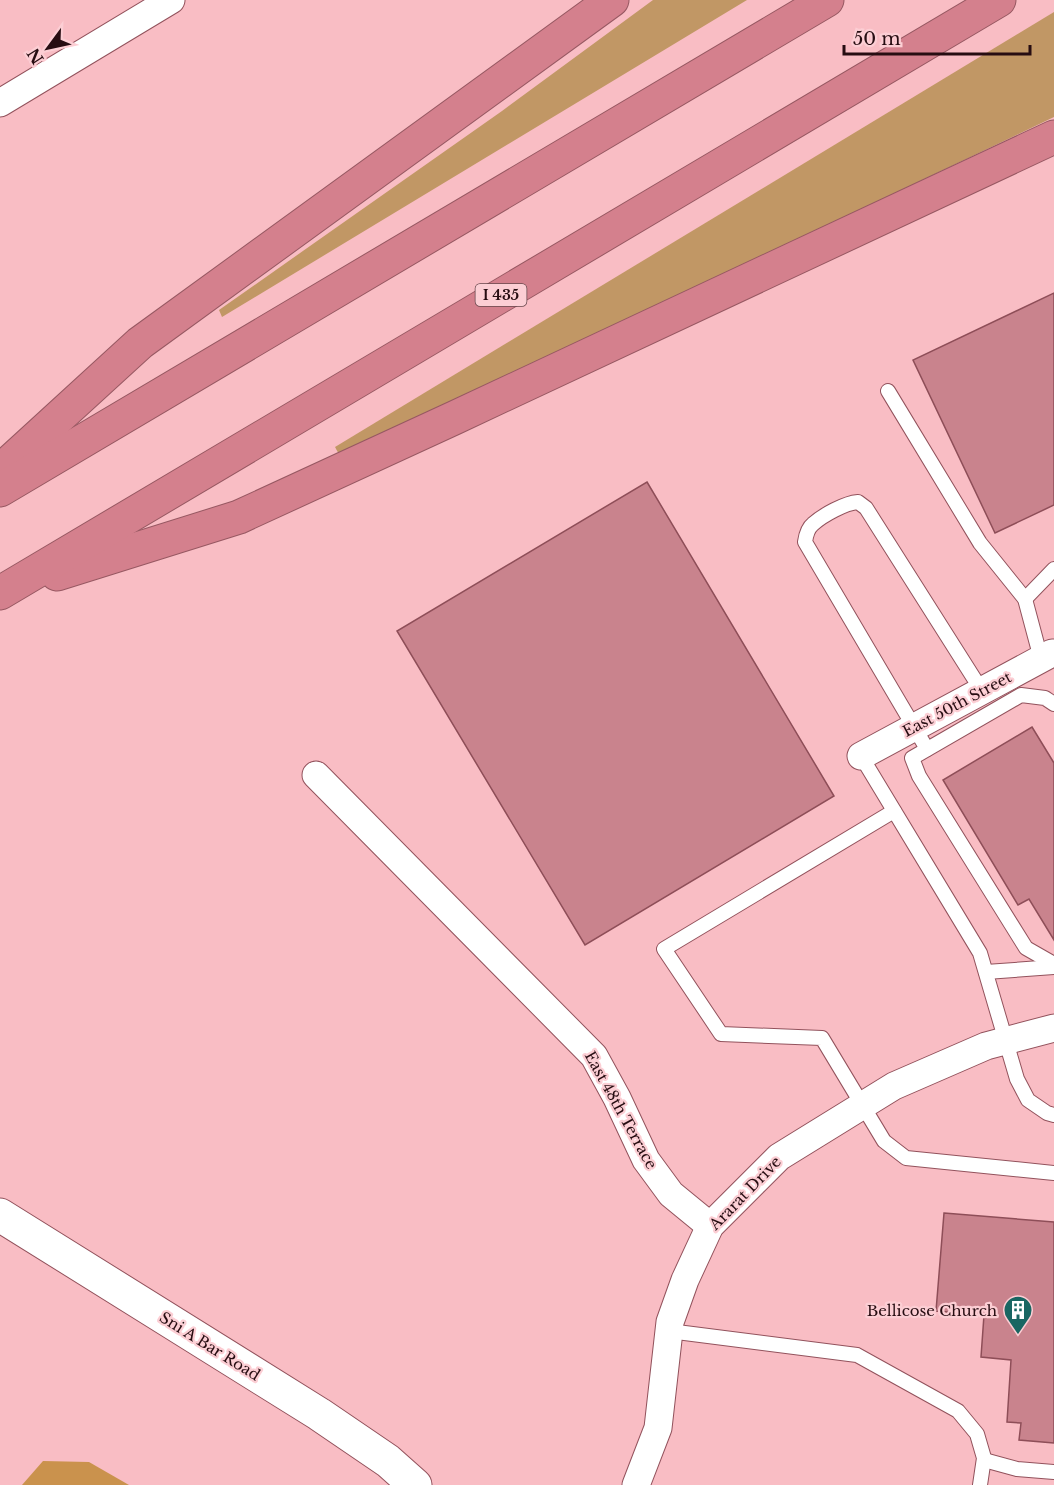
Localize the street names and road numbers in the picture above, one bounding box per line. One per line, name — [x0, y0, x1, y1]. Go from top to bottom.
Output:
road number: I 435 — [476, 284, 526, 306]
street label: East 50th Street — [899, 667, 1015, 741]
street label: East 48th Terrace — [581, 1048, 661, 1172]
street label: Ararat Drive — [704, 1152, 785, 1235]
street label: Sni A Bar Road — [156, 1307, 264, 1385]

